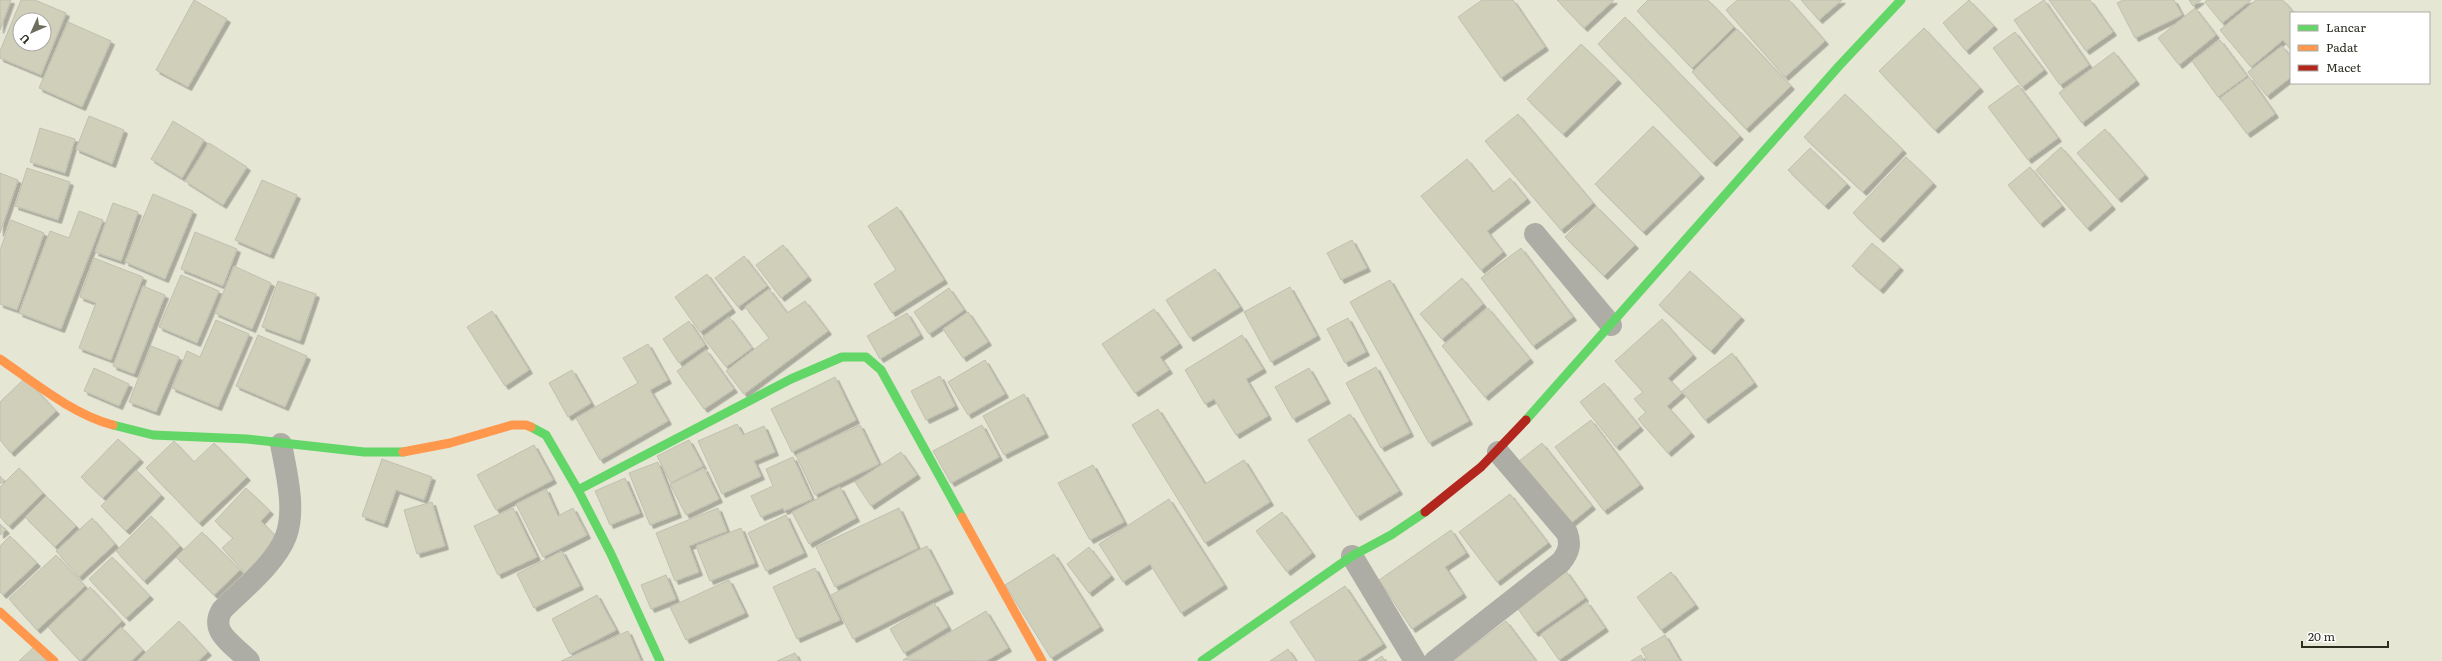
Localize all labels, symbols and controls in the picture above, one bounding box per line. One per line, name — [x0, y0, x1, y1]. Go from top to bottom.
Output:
north arrow — [12, 12, 52, 52]
legend — [2290, 12, 2430, 84]
text: Lancar — [2326, 18, 2366, 36]
text: U — [15, 31, 33, 48]
text: Padat — [2326, 38, 2358, 56]
text: Macet — [2326, 58, 2361, 76]
scale bar — [2302, 623, 2388, 649]
text: 20 m — [2308, 627, 2335, 645]

